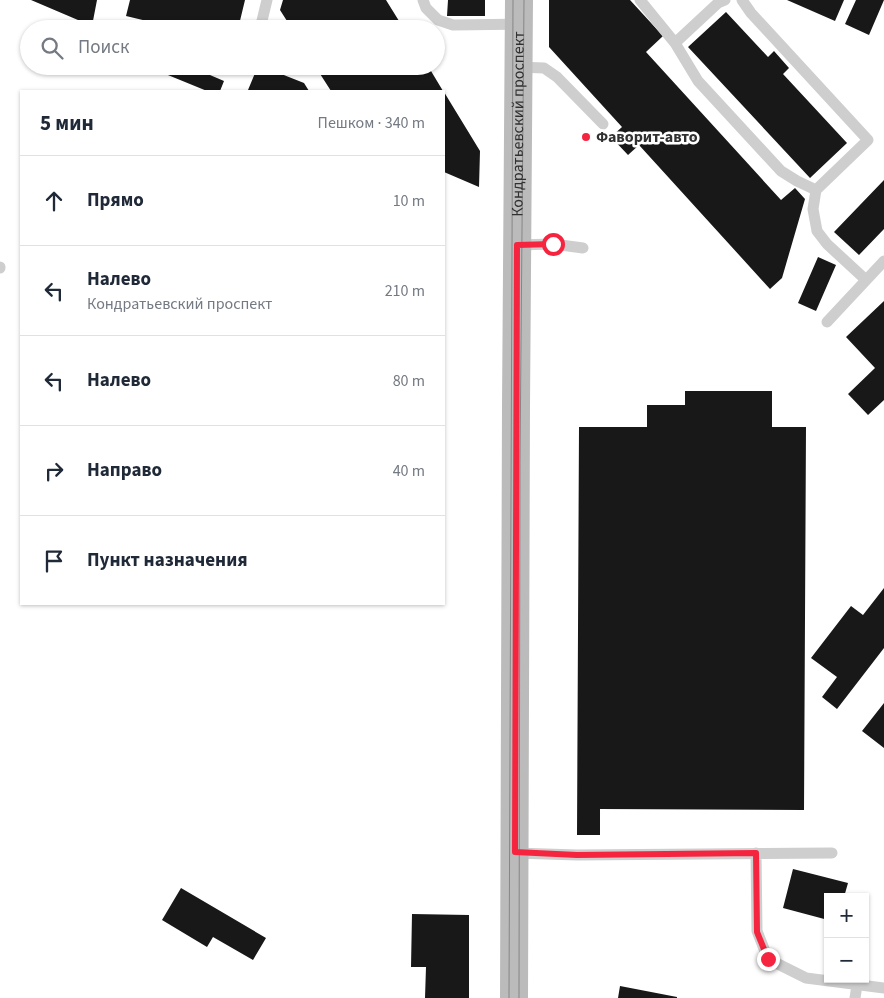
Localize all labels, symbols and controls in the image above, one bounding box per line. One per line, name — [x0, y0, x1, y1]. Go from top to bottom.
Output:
search box — [20, 20, 445, 75]
street label: Кондратьевский проспект — [506, 31, 530, 217]
icon: search — [38, 34, 66, 62]
text: Поиск — [78, 34, 129, 61]
text: 5 мин — [40, 108, 94, 138]
text: Пешком · 340 m — [318, 112, 425, 134]
place label: Фаворит-авто — [596, 126, 698, 148]
marker: Фаворит-авто — [580, 131, 592, 143]
icon: ahead — [40, 187, 68, 215]
text: Прямо — [87, 187, 144, 214]
text: 10 m — [393, 190, 425, 212]
route start — [542, 233, 565, 256]
text: Налево — [87, 266, 151, 293]
icon: left — [40, 277, 68, 305]
text: 210 m — [385, 280, 425, 302]
text: Кондратьевский проспект — [87, 293, 272, 315]
icon: left — [40, 367, 68, 395]
text: Налево — [87, 367, 151, 394]
text: 80 m — [393, 370, 425, 392]
icon: right — [40, 457, 68, 485]
text: Направо — [87, 457, 162, 484]
text: 40 m — [393, 460, 425, 482]
icon: arrive — [40, 547, 68, 575]
text: Пункт назначения — [87, 547, 248, 574]
map controls — [824, 893, 869, 983]
button: + — [824, 893, 869, 938]
button: − — [824, 938, 869, 983]
route end — [757, 948, 780, 971]

